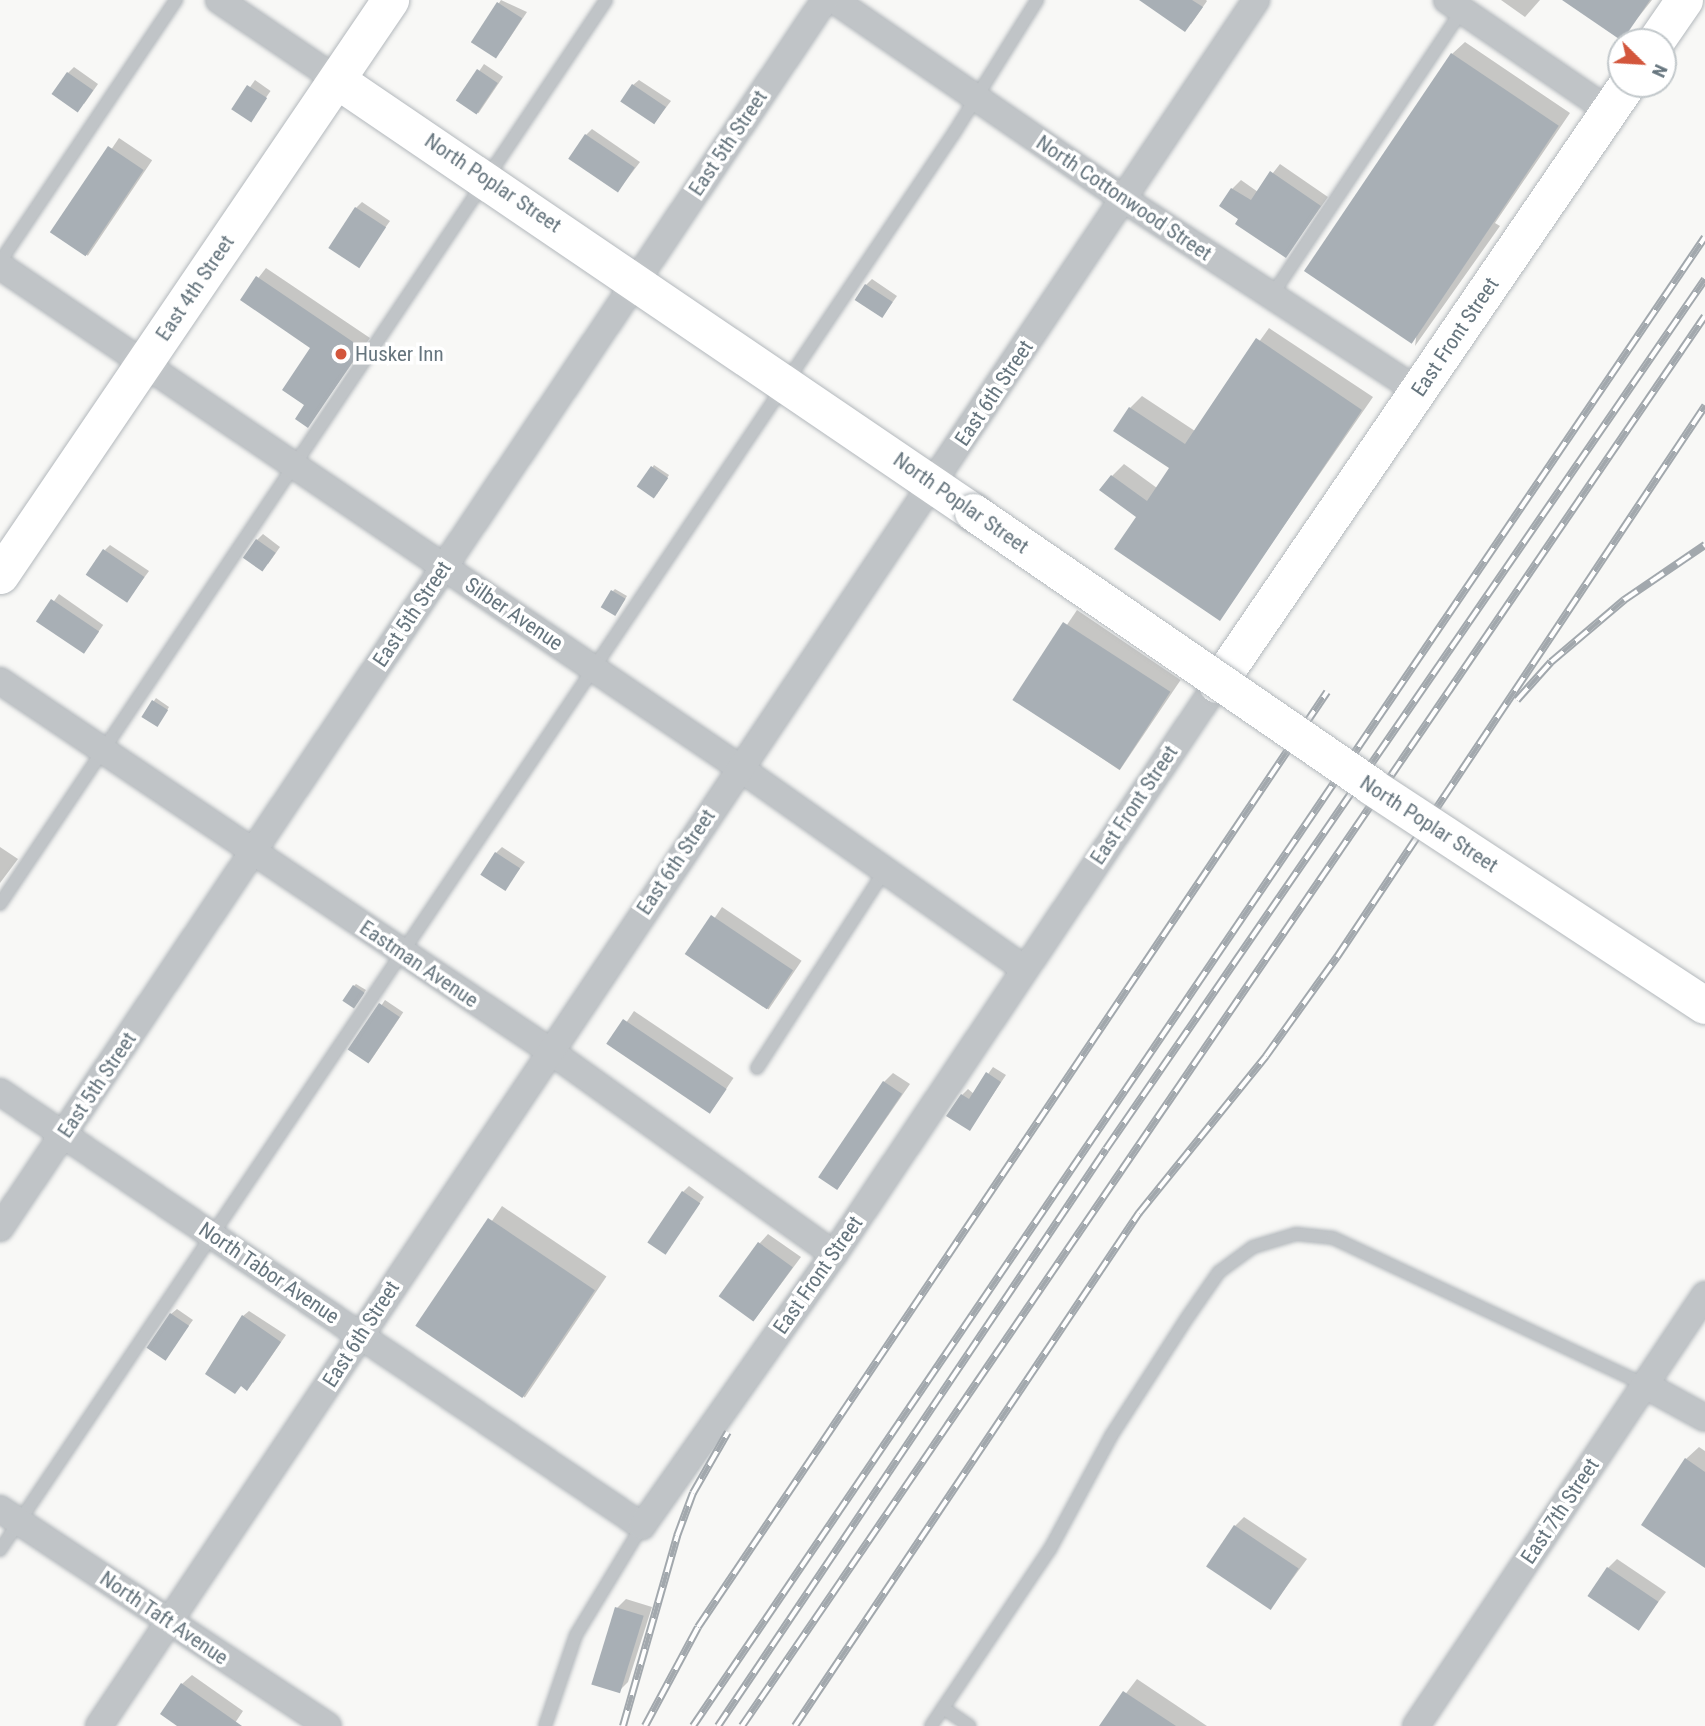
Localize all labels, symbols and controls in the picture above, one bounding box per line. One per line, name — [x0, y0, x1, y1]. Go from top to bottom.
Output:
north arrow — [1607, 28, 1677, 98]
text: N — [1647, 61, 1673, 81]
street label: East 5th Street — [683, 85, 773, 201]
street label: North Poplar Street — [420, 128, 566, 238]
street label: North Cottonwood Street — [1031, 130, 1217, 266]
street label: East 4th Street — [150, 230, 240, 346]
street label: East Front Street — [1406, 273, 1504, 401]
street label: East 6th Street — [949, 335, 1039, 451]
place label: Husker Inn — [355, 341, 444, 367]
marker: Husker Inn — [333, 346, 349, 362]
street label: North Poplar Street — [889, 447, 1033, 559]
street label: East 5th Street — [367, 556, 457, 672]
street label: Silber Avenue — [460, 572, 568, 656]
street label: East Front Street — [1085, 741, 1183, 869]
street label: North Poplar Street — [1355, 770, 1503, 878]
street label: East 6th Street — [631, 804, 721, 920]
street label: Eastman Avenue — [355, 915, 483, 1013]
street label: East 5th Street — [52, 1027, 142, 1143]
street label: East Front Street — [768, 1211, 868, 1339]
street label: North Tabor Avenue — [194, 1217, 344, 1329]
street label: East 6th Street — [317, 1276, 405, 1392]
street label: East 7th Street — [1515, 1453, 1605, 1569]
street label: North Taft Avenue — [95, 1566, 233, 1670]

